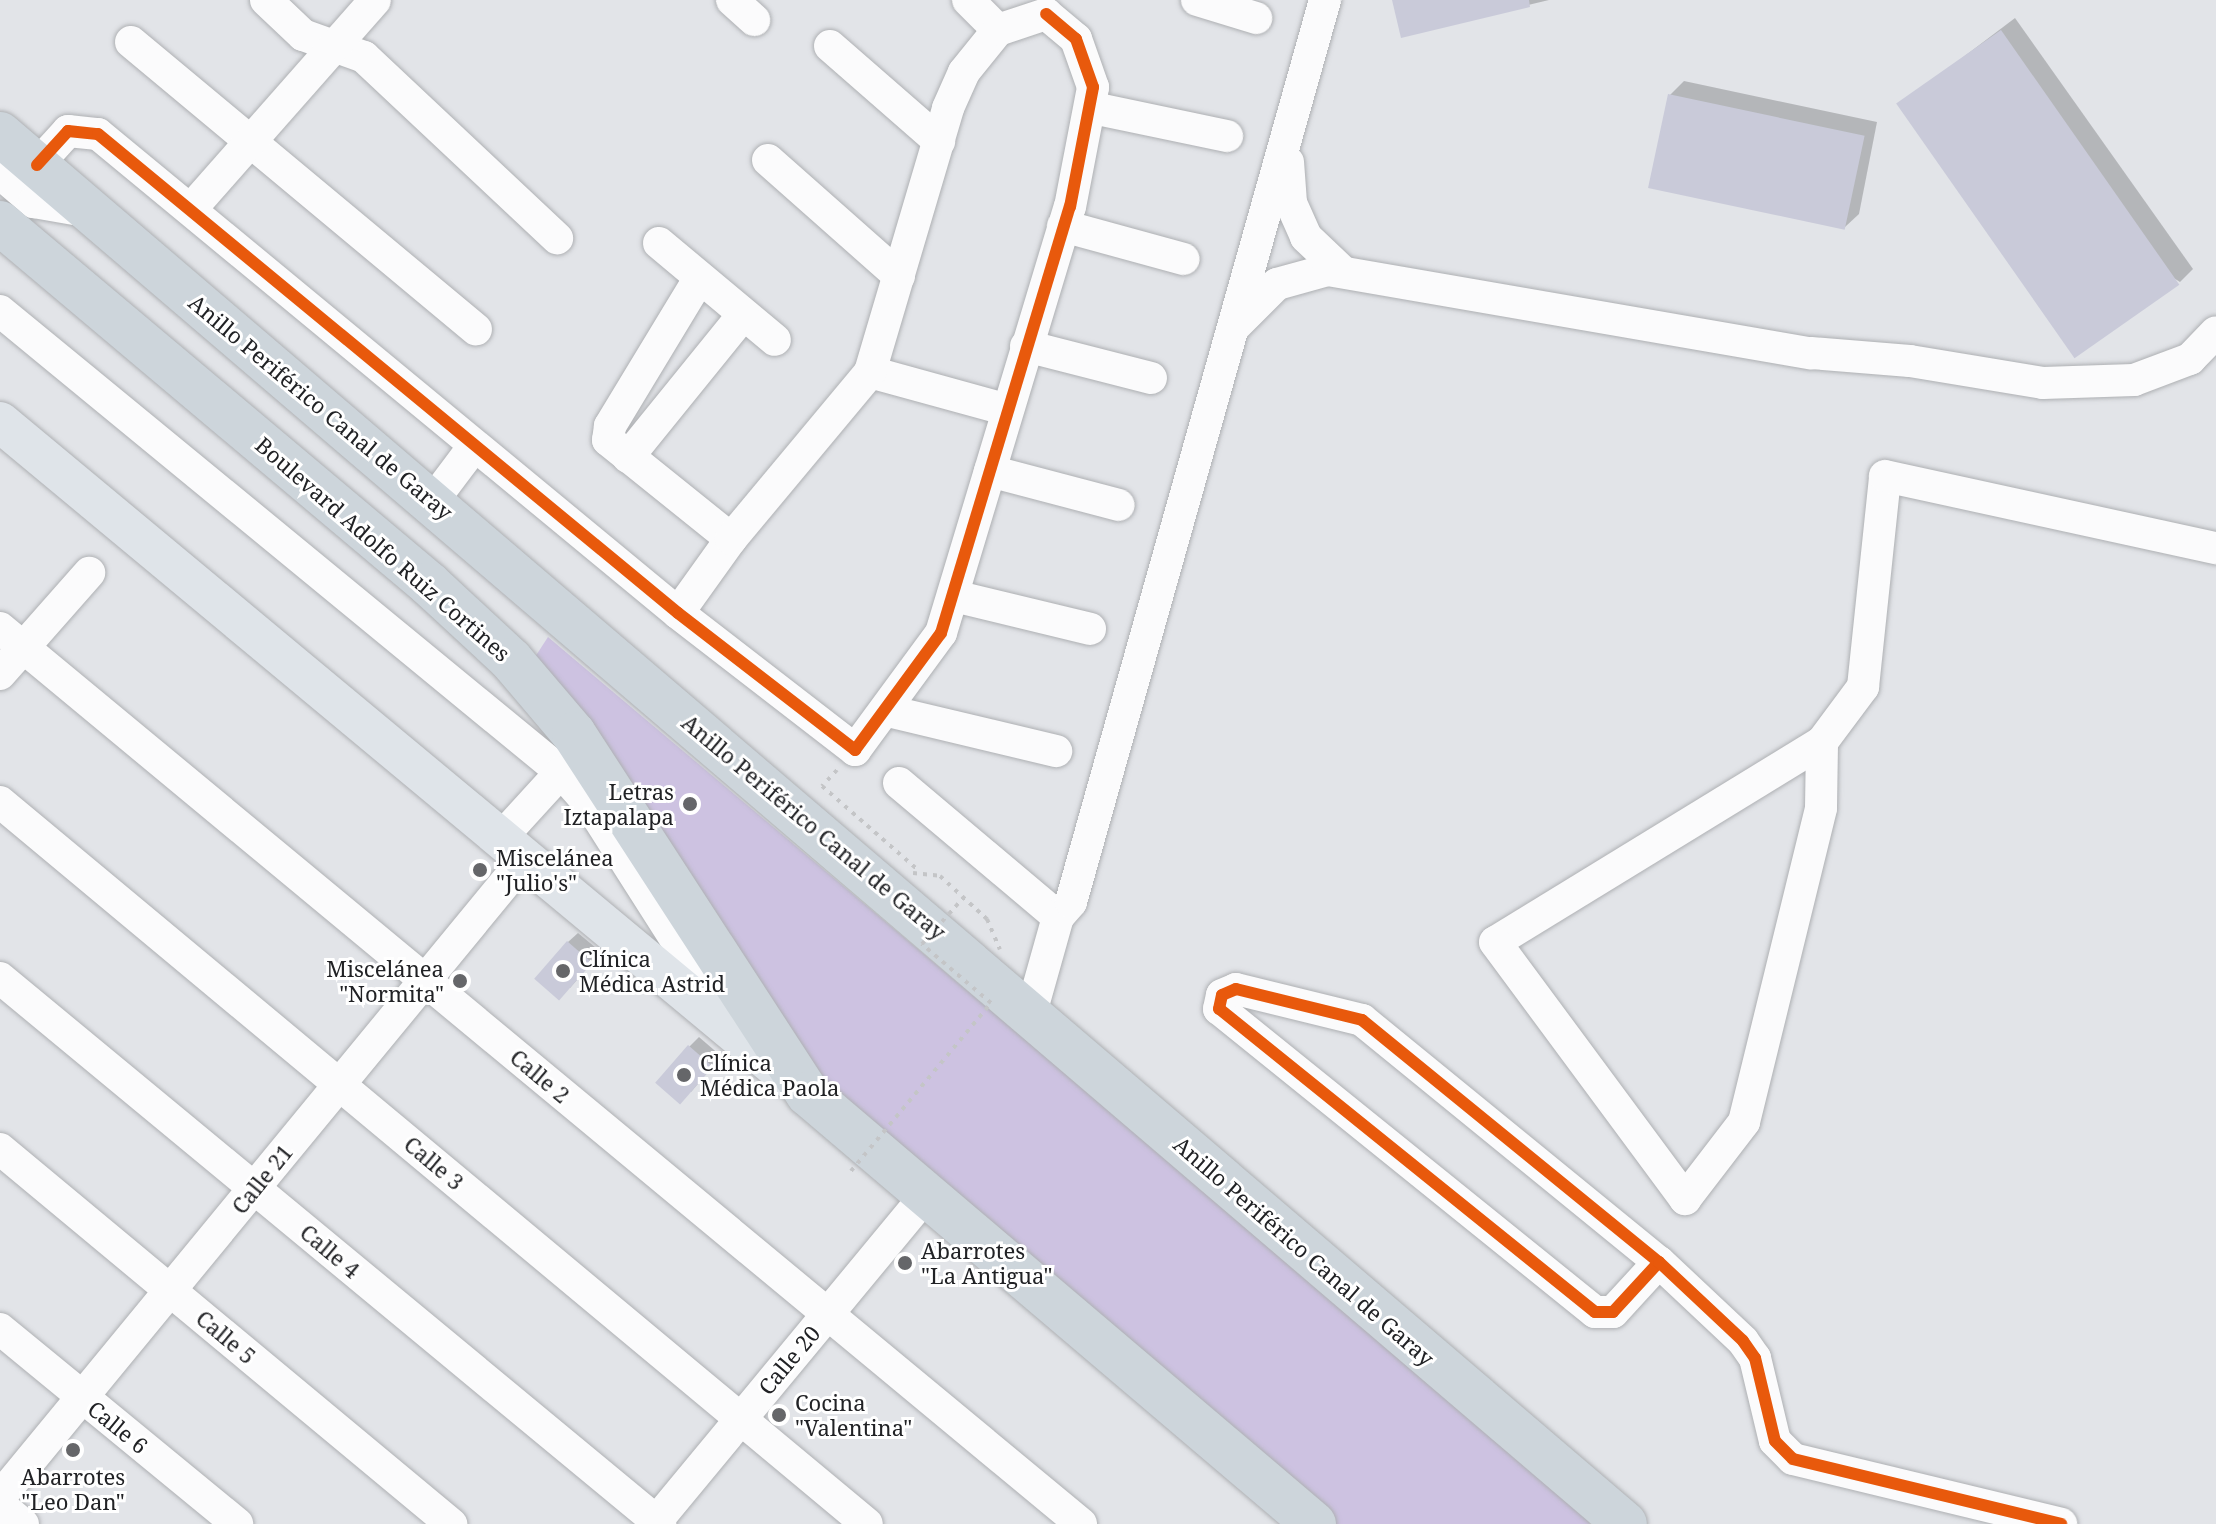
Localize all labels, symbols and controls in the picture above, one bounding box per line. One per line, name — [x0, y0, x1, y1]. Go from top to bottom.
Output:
street label: Anillo Periférico Canal de Garay — [184, 289, 458, 525]
street label: Boulevard Adolfo Ruiz Cortines — [250, 431, 516, 667]
street label: Anillo Periférico Canal de Garay — [677, 709, 951, 945]
place label: Letras Iztapalapa — [564, 778, 674, 830]
marker: Letras Iztapalapa — [681, 795, 699, 813]
place label: Miscelánea "Julio's" — [496, 844, 614, 896]
marker: Miscelánea "Julio's" — [471, 861, 489, 879]
place label: Clínica Médica Astrid — [579, 945, 725, 996]
place label: Miscelánea "Normita" — [326, 955, 444, 1006]
marker: Clínica Médica Astrid — [554, 962, 572, 980]
marker: Miscelánea "Normita" — [451, 972, 469, 990]
street label: Calle 2 — [505, 1044, 575, 1108]
place label: Clínica Médica Paola — [700, 1049, 839, 1100]
marker: Clínica Médica Paola — [675, 1066, 693, 1084]
street label: Calle 3 — [399, 1131, 469, 1195]
street label: Anillo Periférico Canal de Garay — [1168, 1131, 1440, 1371]
street label: Calle 21 — [226, 1139, 298, 1219]
street label: Calle 4 — [295, 1219, 365, 1283]
place label: Abarrotes "La Antigua" — [921, 1237, 1053, 1288]
marker: Abarrotes "La Antigua" — [896, 1254, 914, 1272]
street label: Calle 5 — [191, 1305, 261, 1369]
street label: Calle 20 — [753, 1320, 825, 1400]
place label: Cocina "Valentina" — [795, 1389, 912, 1440]
street label: Calle 6 — [83, 1395, 153, 1459]
marker: Cocina "Valentina" — [770, 1406, 788, 1424]
marker: Abarrotes "Leo Dan" — [64, 1441, 82, 1459]
place label: Abarrotes "Leo Dan" — [21, 1463, 125, 1514]

